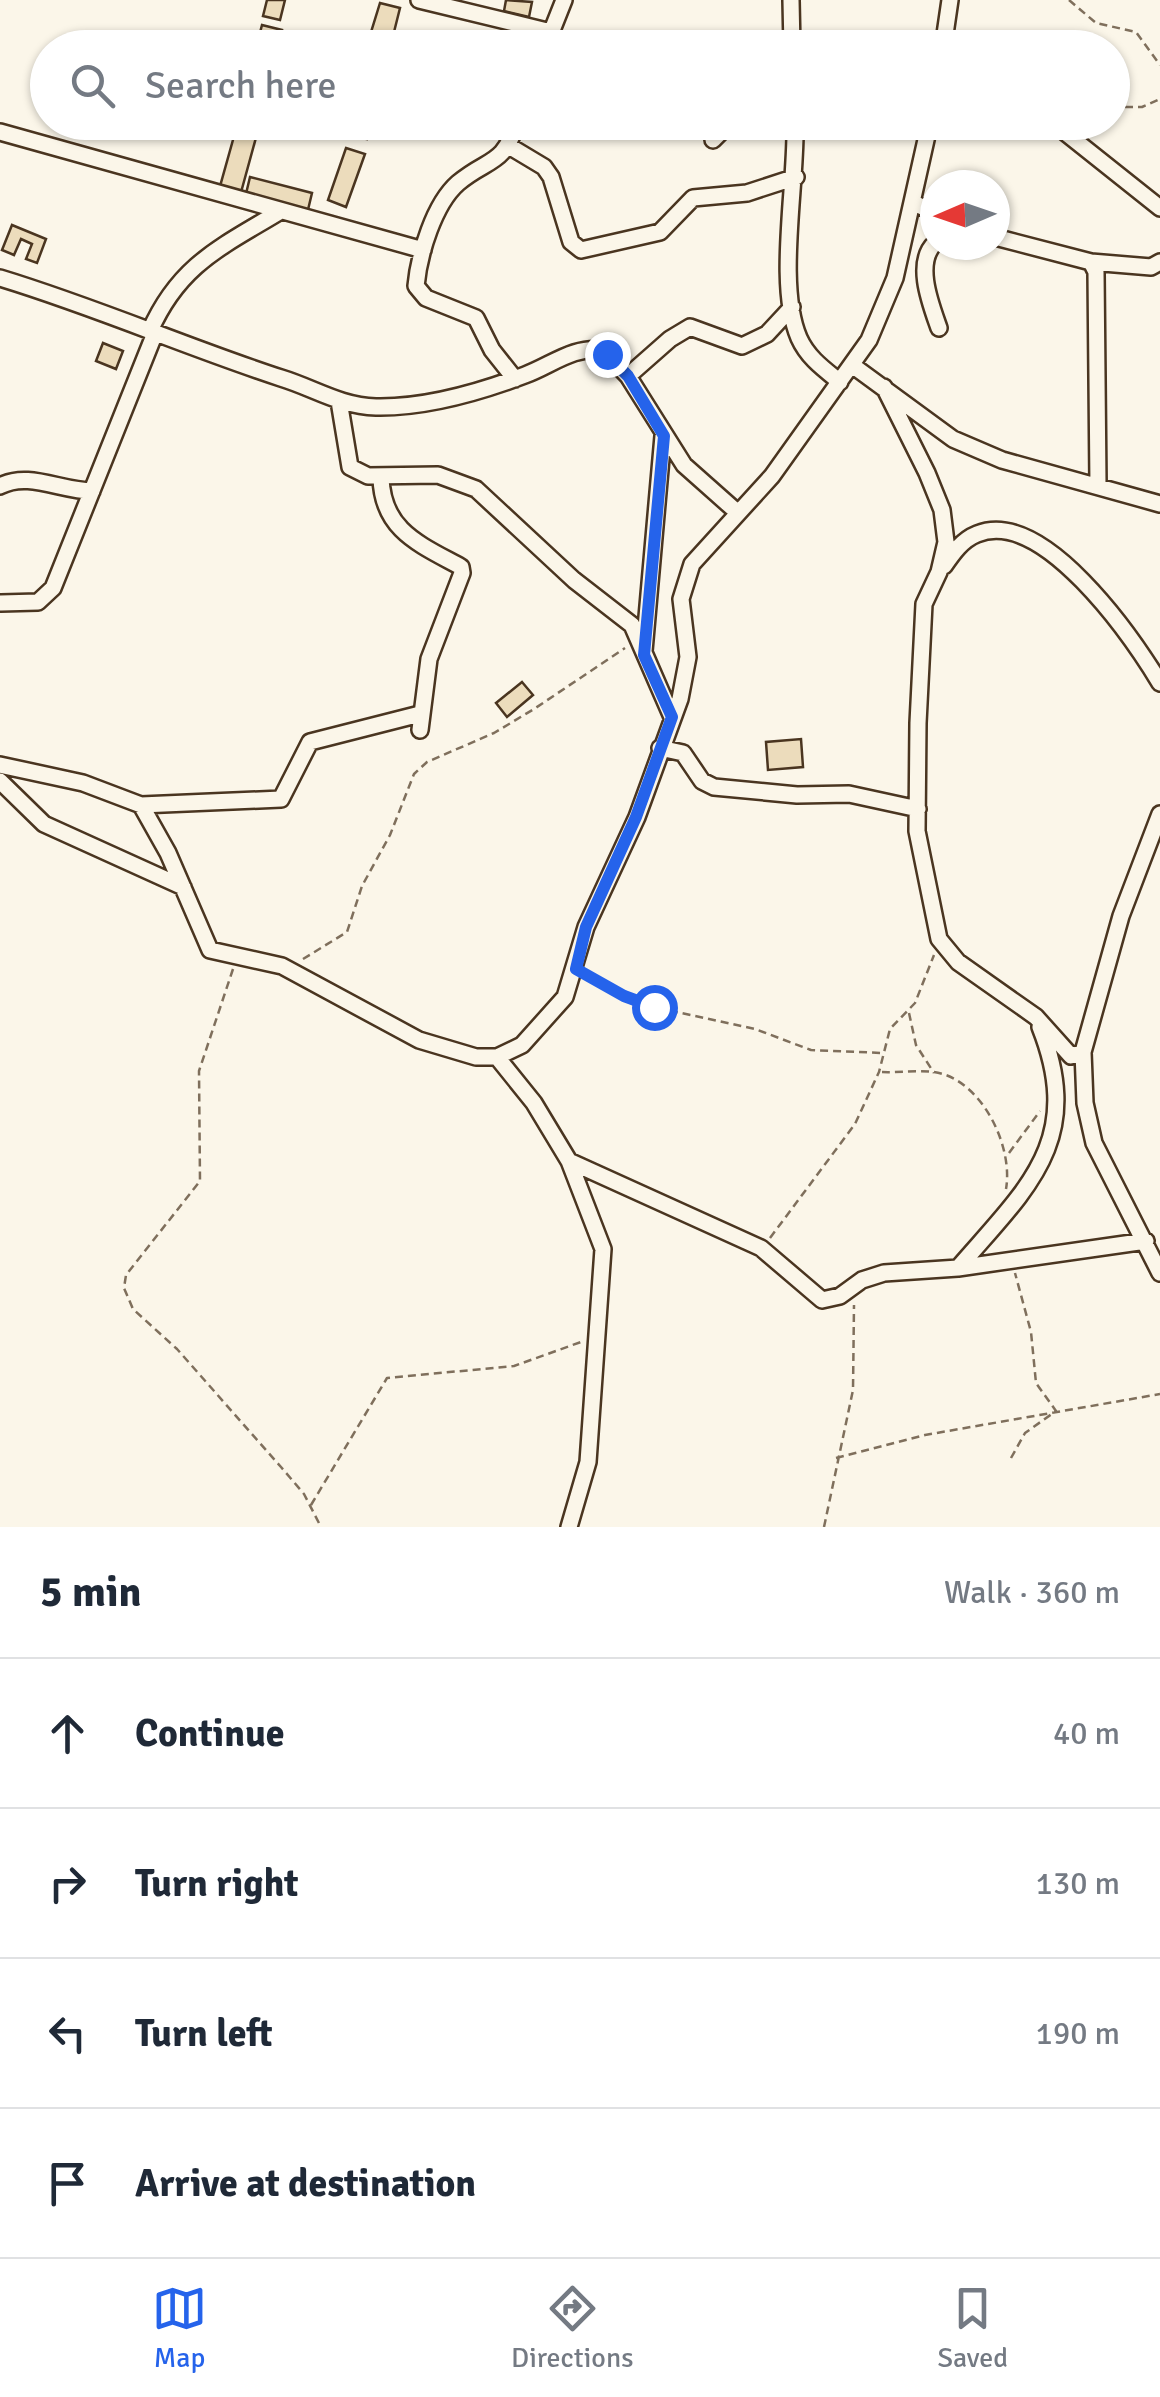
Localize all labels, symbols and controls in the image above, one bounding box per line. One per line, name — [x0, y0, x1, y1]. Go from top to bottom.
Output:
search box — [30, 30, 1130, 140]
icon: search — [65, 58, 120, 113]
text: Search here — [145, 62, 337, 109]
north arrow — [920, 170, 1010, 260]
route end — [585, 332, 631, 378]
route start — [632, 985, 678, 1031]
text: 5 min — [40, 1567, 141, 1618]
text: Walk · 360 m — [944, 1573, 1120, 1612]
icon: ahead — [40, 1706, 95, 1761]
text: Continue — [135, 1710, 285, 1757]
text: 40 m — [1053, 1714, 1120, 1753]
icon: right — [40, 1856, 95, 1911]
text: Turn right — [135, 1860, 299, 1907]
text: 130 m — [1036, 1864, 1120, 1903]
icon: left — [40, 2006, 95, 2061]
text: Turn left — [135, 2010, 273, 2057]
text: 190 m — [1036, 2014, 1120, 2053]
icon: arrive — [40, 2156, 95, 2211]
text: Arrive at destination — [135, 2160, 476, 2207]
tab: Map — [152, 2281, 207, 2375]
tab: Directions — [511, 2281, 633, 2375]
tab: Saved — [937, 2281, 1008, 2375]

